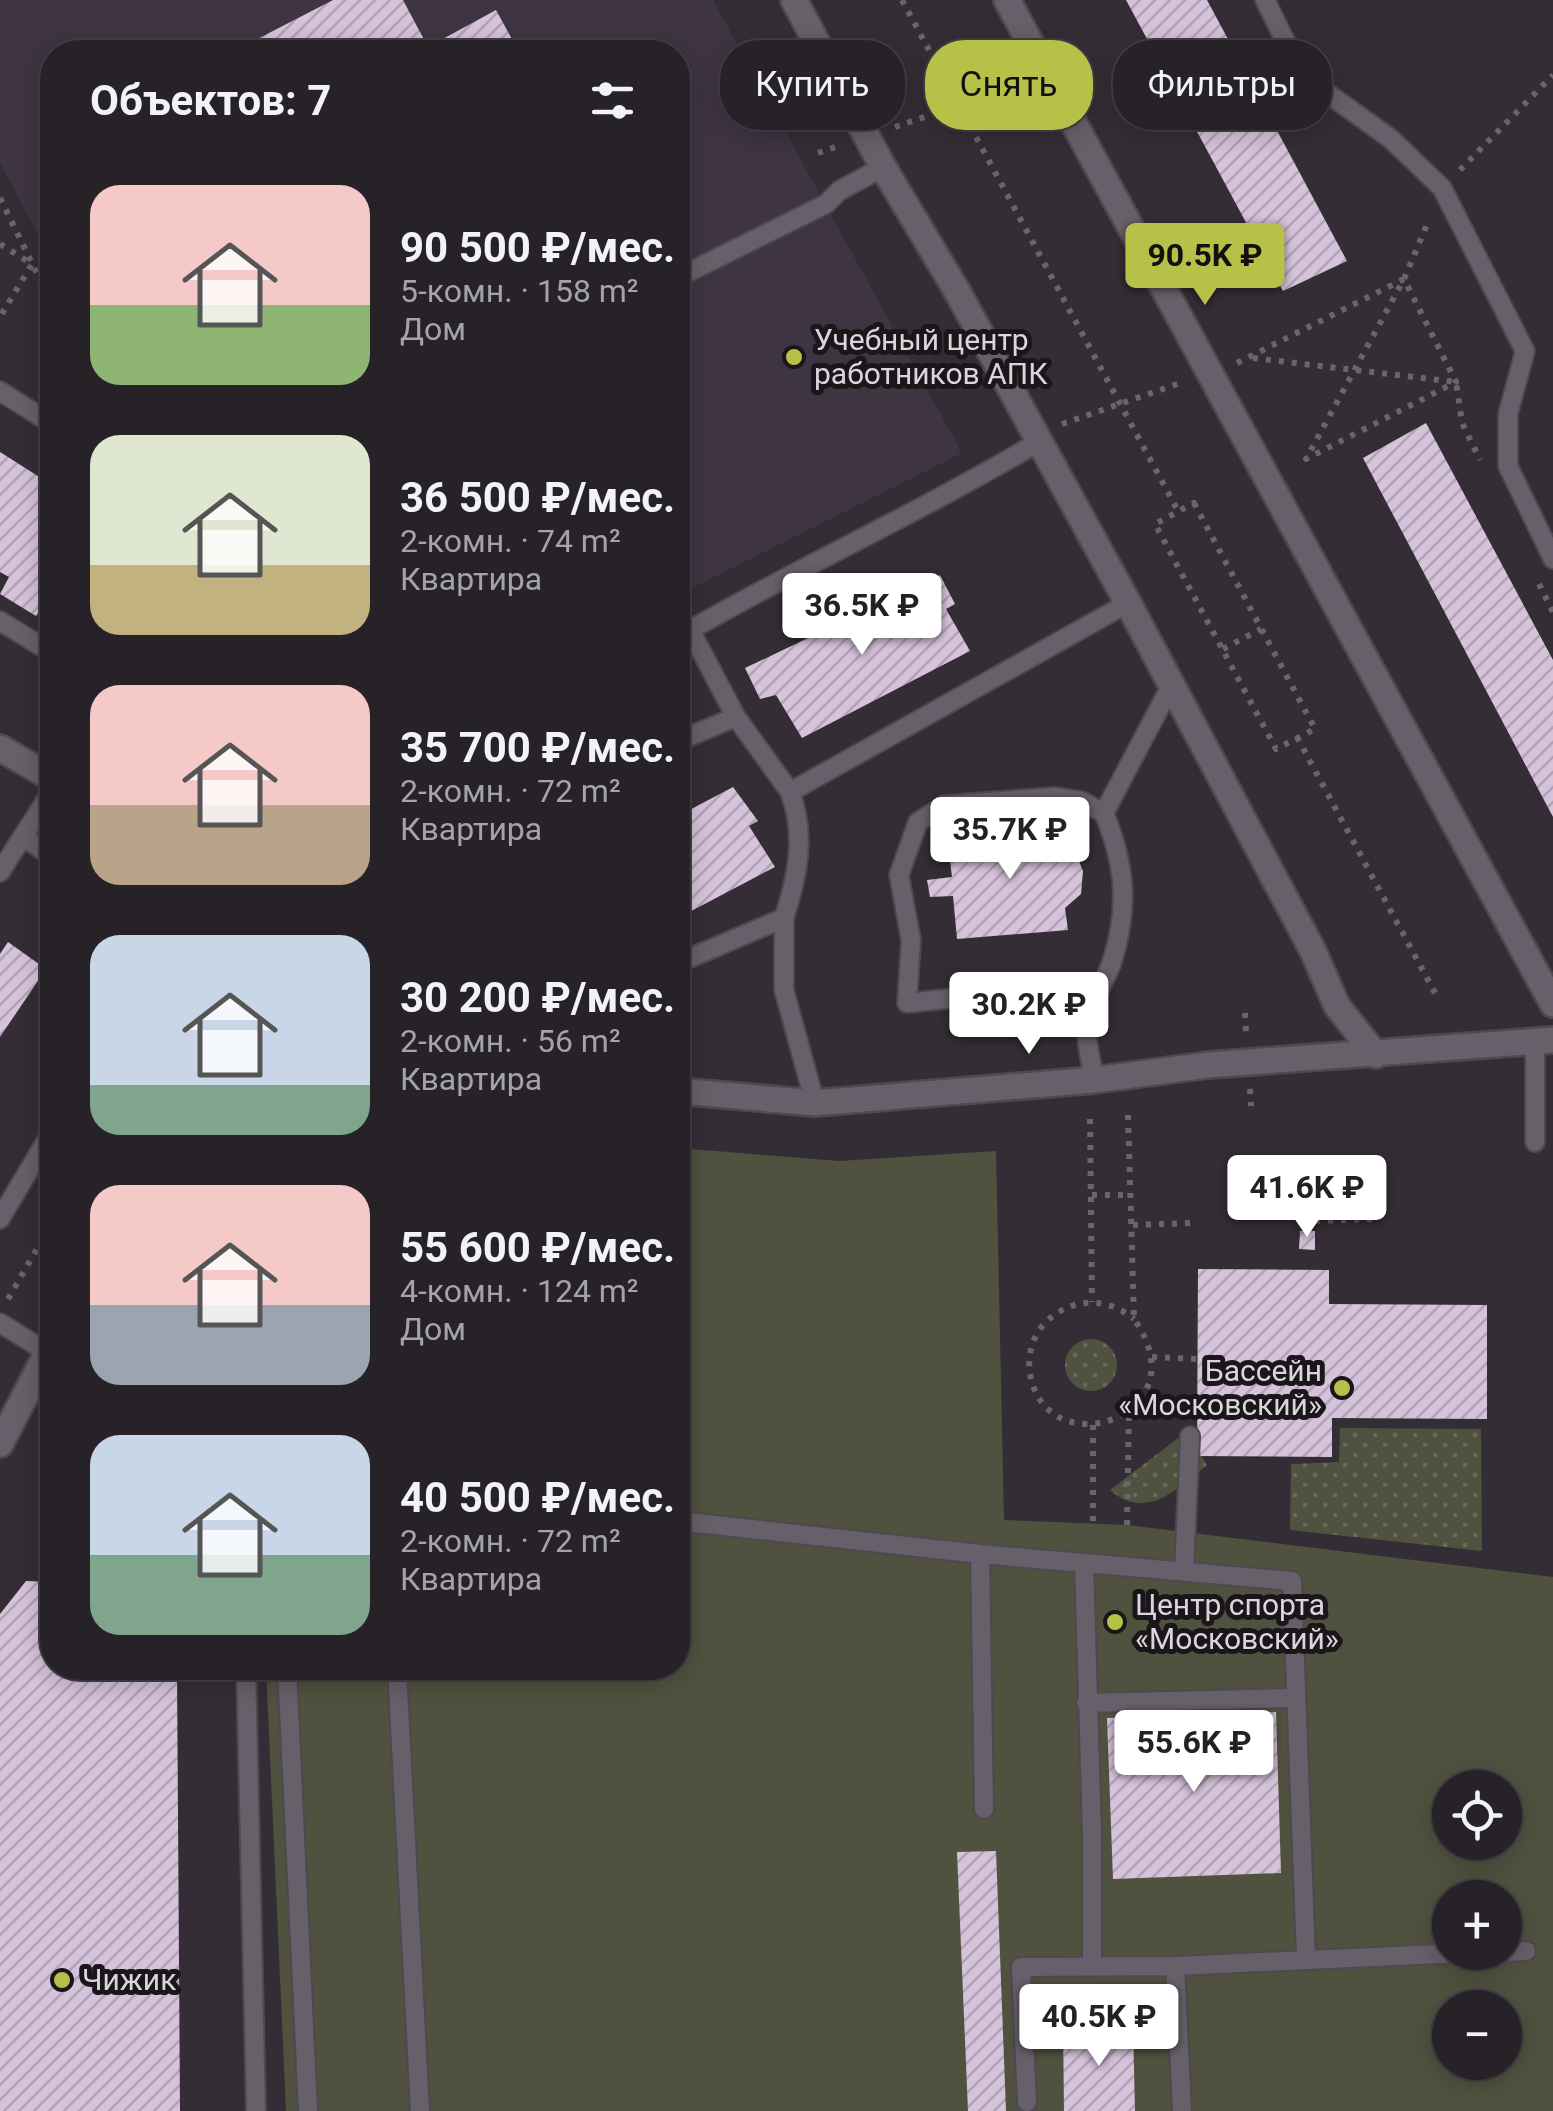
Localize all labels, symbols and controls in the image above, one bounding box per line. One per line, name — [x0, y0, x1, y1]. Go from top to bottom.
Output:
chip: Купить — [720, 40, 905, 130]
chip: Снять — [925, 40, 1093, 130]
chip: Фильтры — [1113, 40, 1332, 130]
icon: filters — [585, 73, 640, 128]
text: Объектов: 7 — [90, 76, 331, 125]
text: 90 500 ₽/мес. — [400, 223, 675, 272]
pin: 90.5K ₽ — [1113, 223, 1297, 308]
icon: home — [170, 225, 290, 345]
text: 90.5K ₽ — [1147, 236, 1263, 274]
text: 5-комн. · 158 m² — [400, 272, 639, 310]
text: Дом — [400, 310, 466, 348]
place label: Учебный центр работников АПК — [814, 322, 1048, 391]
marker: Учебный центр работников АПК — [783, 346, 805, 368]
text: 36 500 ₽/мес. — [400, 473, 675, 522]
icon: home — [170, 475, 290, 595]
text: 2-комн. · 74 m² — [400, 522, 621, 560]
text: Квартира — [400, 560, 542, 598]
pin: 36.5K ₽ — [770, 573, 954, 658]
text: 36.5K ₽ — [804, 586, 920, 624]
text: 35 700 ₽/мес. — [400, 723, 675, 772]
icon: home — [170, 725, 290, 845]
text: 2-комн. · 72 m² — [400, 772, 621, 810]
pin: 35.7K ₽ — [918, 797, 1102, 882]
text: Квартира — [400, 810, 542, 848]
text: 35.7K ₽ — [952, 810, 1068, 848]
pin: 30.2K ₽ — [937, 972, 1121, 1057]
text: 30 200 ₽/мес. — [400, 973, 675, 1022]
icon: home — [170, 975, 290, 1095]
text: 30.2K ₽ — [971, 985, 1087, 1023]
text: 2-комн. · 56 m² — [400, 1022, 621, 1060]
text: Квартира — [400, 1060, 542, 1098]
pin: 41.6K ₽ — [1215, 1155, 1399, 1240]
text: 41.6K ₽ — [1249, 1168, 1365, 1206]
text: 55 600 ₽/мес. — [400, 1223, 675, 1272]
icon: home — [170, 1225, 290, 1345]
text: 4-комн. · 124 m² — [400, 1272, 639, 1310]
text: Дом — [400, 1310, 466, 1348]
place label: Бассейн «Московский» — [1118, 1353, 1322, 1422]
marker: Бассейн «Московский» — [1331, 1377, 1353, 1399]
text: 40 500 ₽/мес. — [400, 1473, 675, 1522]
icon: home — [170, 1475, 290, 1595]
text: 2-комн. · 72 m² — [400, 1522, 621, 1560]
text: Квартира — [400, 1560, 542, 1598]
place label: Центр спорта «Московский» — [1135, 1587, 1339, 1656]
marker: Центр спорта «Московский» — [1104, 1611, 1126, 1633]
pin: 55.6K ₽ — [1102, 1710, 1286, 1795]
text: 55.6K ₽ — [1136, 1723, 1252, 1761]
map controls — [1432, 1770, 1522, 2080]
button: locate — [1432, 1770, 1522, 1860]
button: + — [1432, 1880, 1522, 1970]
place label: Чижик — [82, 1962, 176, 1997]
marker: Чижик — [51, 1969, 73, 1991]
pin: 40.5K ₽ — [1007, 1984, 1191, 2069]
button: − — [1432, 1990, 1522, 2080]
text: 40.5K ₽ — [1041, 1997, 1157, 2035]

